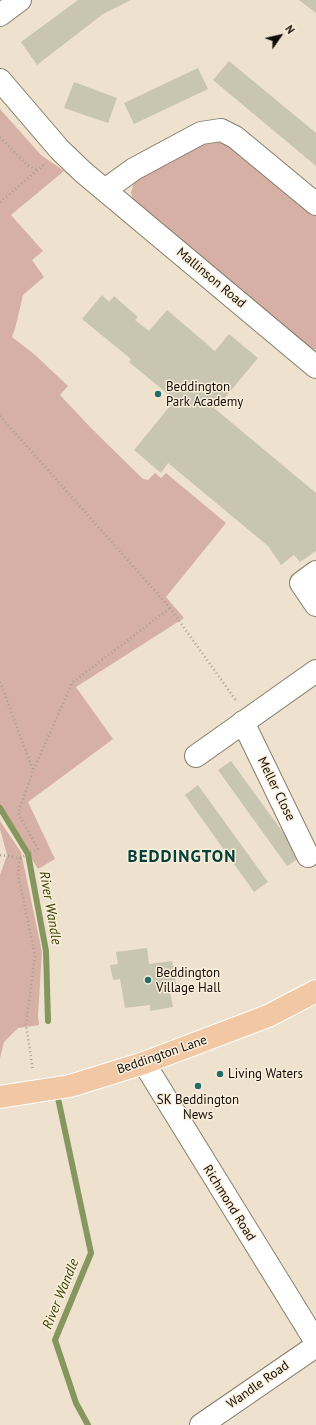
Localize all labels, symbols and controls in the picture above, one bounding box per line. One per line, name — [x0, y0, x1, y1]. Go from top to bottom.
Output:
north arrow — [260, 16, 300, 56]
text: N — [282, 22, 298, 36]
street label: Mallinson Road — [173, 245, 249, 311]
place label: Beddington Park Academy — [166, 379, 243, 410]
marker: Beddington Park Academy — [153, 389, 163, 399]
street label: Meller Close — [254, 754, 298, 824]
district label: BEDDINGTON — [128, 847, 236, 867]
water label: River Wandle — [35, 870, 65, 946]
place label: Beddington Village Hall — [156, 965, 221, 996]
marker: Beddington Village Hall — [143, 975, 153, 985]
street label: Beddington Lane — [115, 1032, 209, 1078]
place label: Living Waters — [228, 1066, 303, 1082]
marker: Living Waters — [215, 1069, 225, 1079]
marker: SK Beddington News — [193, 1081, 203, 1091]
place label: SK Beddington News — [157, 1092, 239, 1123]
street label: Richmond Road — [199, 1162, 259, 1244]
water label: River Wandle — [39, 1256, 83, 1332]
street label: Wandle Road — [224, 1358, 292, 1412]

